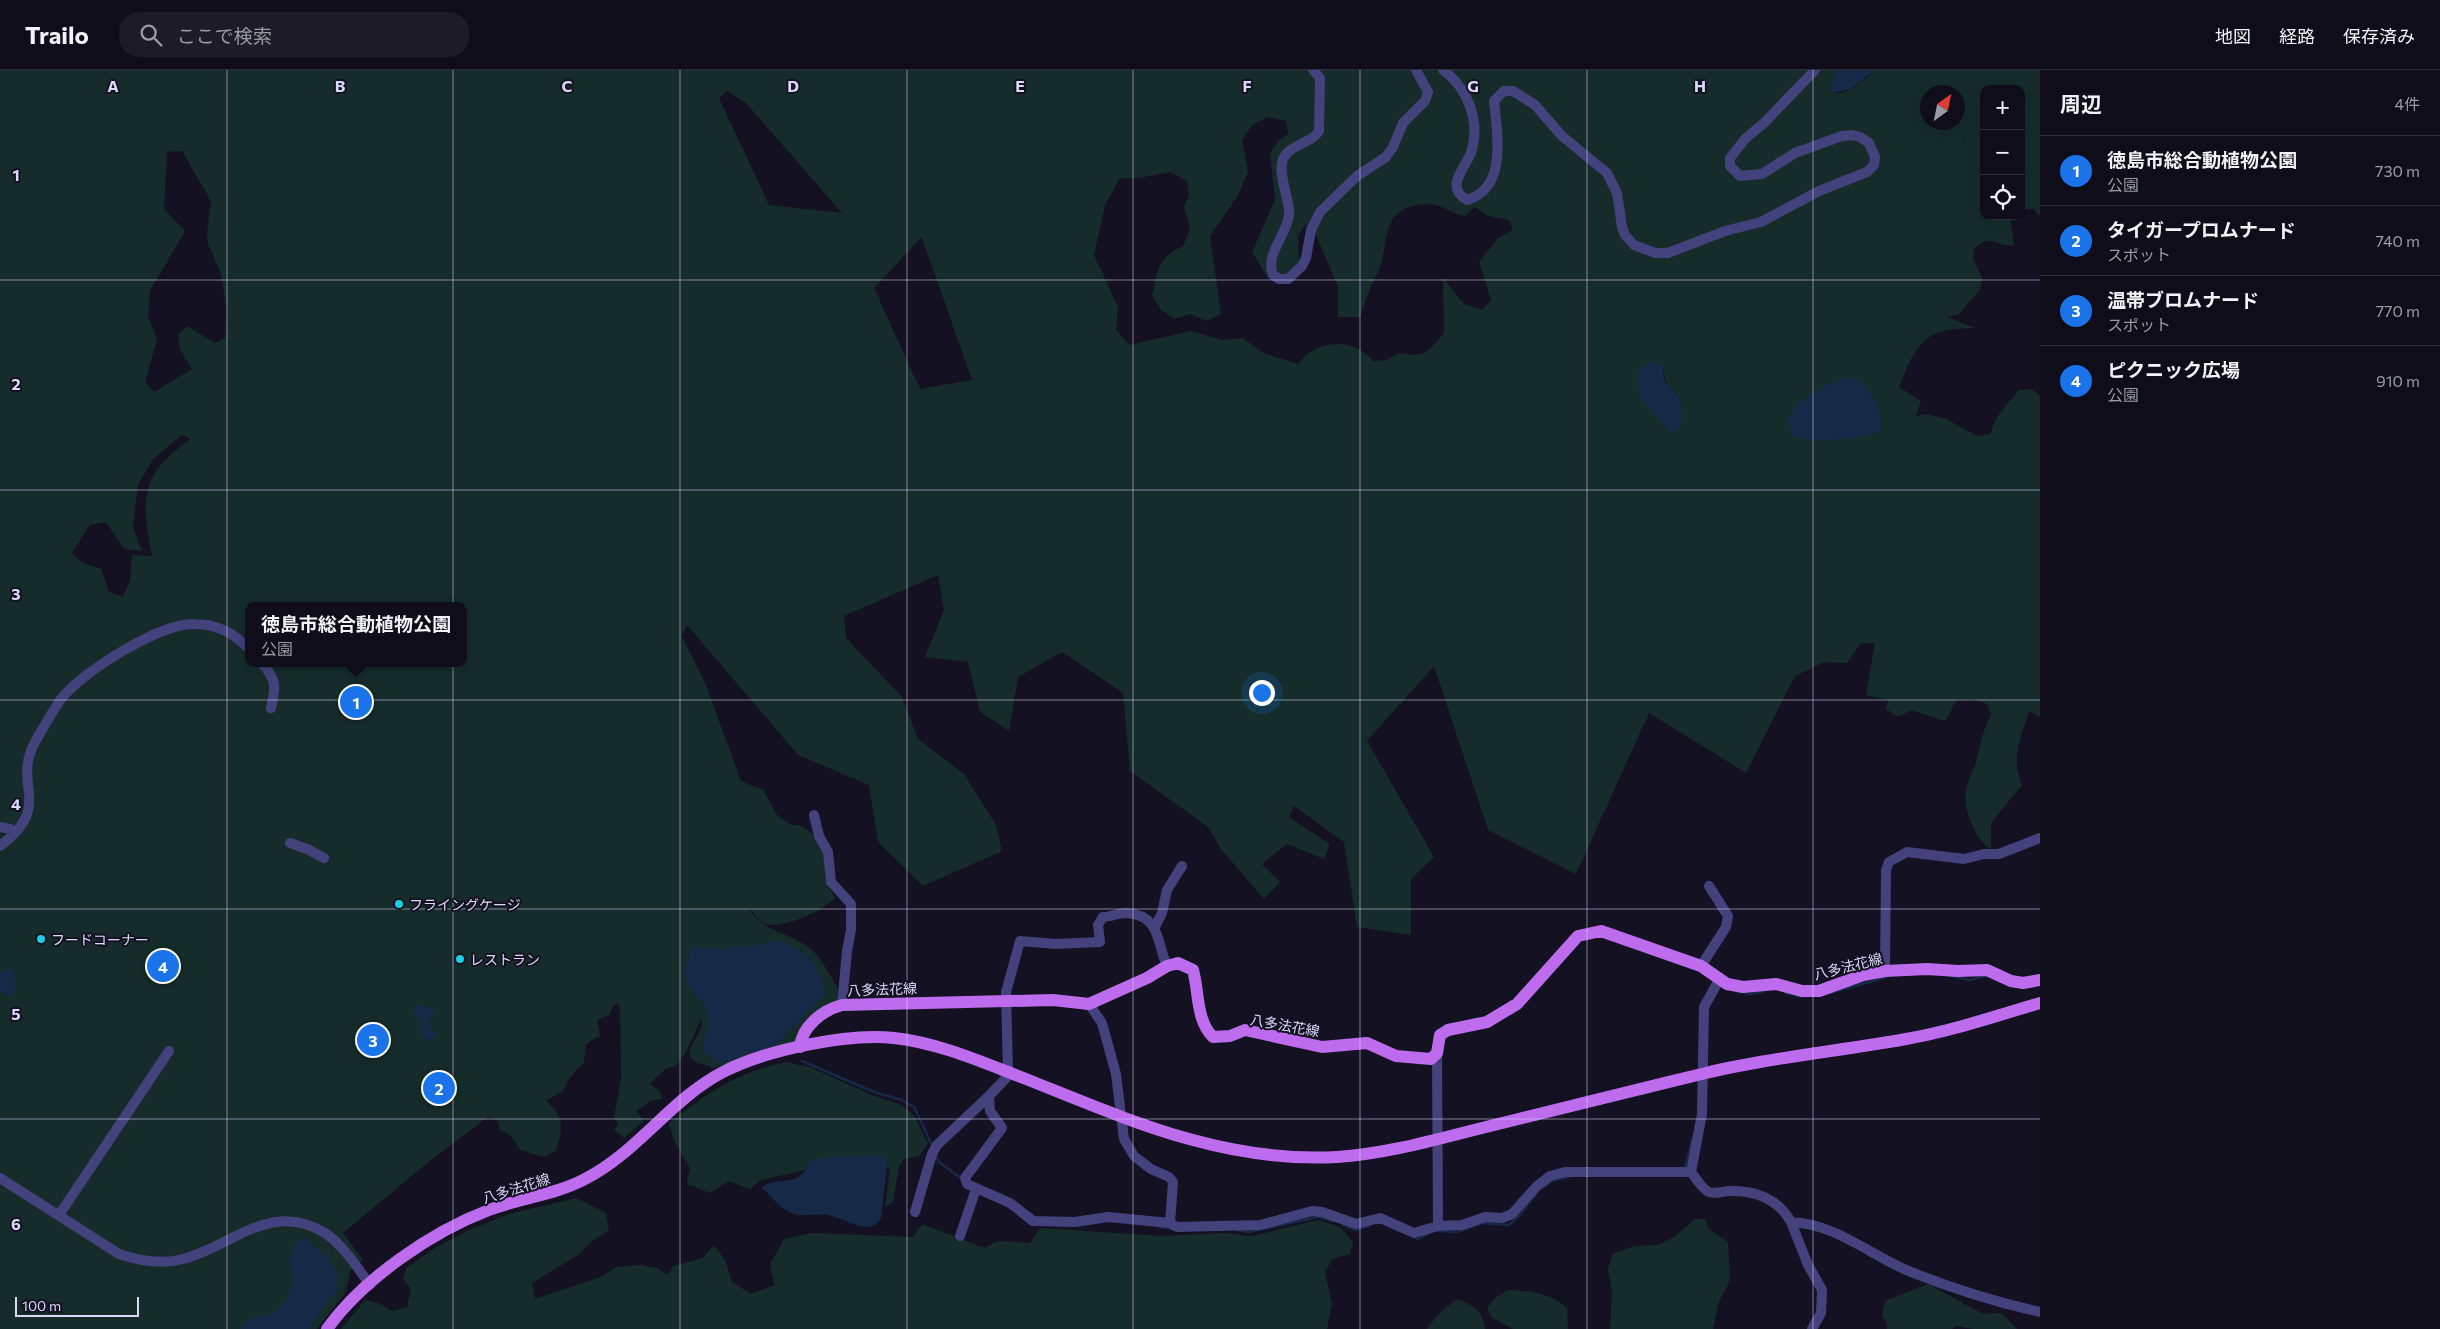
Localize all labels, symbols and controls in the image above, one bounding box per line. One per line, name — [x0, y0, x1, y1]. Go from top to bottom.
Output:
search box — [119, 12, 469, 57]
text: Trailo — [25, 20, 89, 49]
icon: search — [137, 21, 165, 49]
text: ここで検索 — [177, 24, 272, 47]
text: 地図 — [2215, 25, 2251, 47]
text: 経路 — [2279, 25, 2315, 47]
text: 保存済み — [2343, 25, 2415, 47]
text: A — [107, 76, 119, 95]
text: B — [335, 76, 346, 95]
text: C — [562, 76, 573, 95]
text: D — [787, 76, 799, 95]
text: E — [1015, 76, 1025, 95]
text: F — [1242, 76, 1252, 95]
text: G — [1467, 76, 1479, 95]
text: H — [1694, 76, 1706, 95]
north arrow — [1920, 85, 1965, 130]
map controls — [1980, 85, 2025, 220]
button: + — [1980, 85, 2025, 130]
text: 周辺 — [2060, 91, 2102, 116]
text: 4件 — [2394, 94, 2420, 113]
button: − — [1980, 130, 2025, 175]
text: 徳島市総合動植物公園 — [2107, 148, 2297, 171]
text: 1 — [2072, 161, 2080, 180]
text: 730 m — [2375, 161, 2420, 180]
text: 1 — [12, 165, 20, 184]
button: locate — [1980, 175, 2025, 220]
text: 公園 — [2107, 175, 2139, 194]
text: タイガープロムナード — [2107, 218, 2296, 241]
text: 2 — [2071, 231, 2081, 250]
text: 740 m — [2375, 231, 2420, 250]
text: スポット — [2107, 245, 2171, 264]
text: 温帯ブロムナード — [2107, 288, 2259, 311]
text: 3 — [2071, 301, 2081, 320]
text: 770 m — [2376, 301, 2420, 320]
text: スポット — [2107, 315, 2171, 334]
text: ピクニック広場 — [2107, 358, 2240, 381]
text: 4 — [2071, 371, 2081, 390]
text: 910 m — [2376, 371, 2420, 390]
text: 2 — [11, 374, 21, 393]
text: 公園 — [2107, 385, 2139, 404]
text: 3 — [11, 584, 21, 603]
popup — [245, 602, 467, 667]
text: 徳島市総合動植物公園 — [261, 612, 451, 635]
text: 公園 — [261, 639, 293, 658]
your location — [1249, 680, 1275, 706]
pin: 1 — [340, 683, 372, 721]
text: 4 — [11, 794, 21, 813]
place label: フライングケージ — [409, 896, 521, 913]
marker: フライングケージ — [393, 898, 405, 910]
place label: フードコーナー — [51, 931, 149, 948]
marker: フードコーナー — [35, 933, 47, 945]
pin: 4 — [147, 947, 179, 985]
street label: 八多法花線 — [1812, 949, 1884, 983]
place label: レストラン — [470, 951, 540, 968]
marker: レストラン — [454, 953, 466, 965]
street label: 八多法花線 — [847, 979, 917, 999]
text: 5 — [11, 1004, 21, 1023]
street label: 八多法花線 — [1249, 1011, 1321, 1039]
pin: 3 — [357, 1021, 389, 1059]
pin: 2 — [423, 1069, 455, 1107]
street label: 八多法花線 — [480, 1170, 552, 1206]
text: 6 — [11, 1214, 21, 1233]
scale bar — [15, 1294, 139, 1317]
text: 100 m — [22, 1297, 61, 1314]

